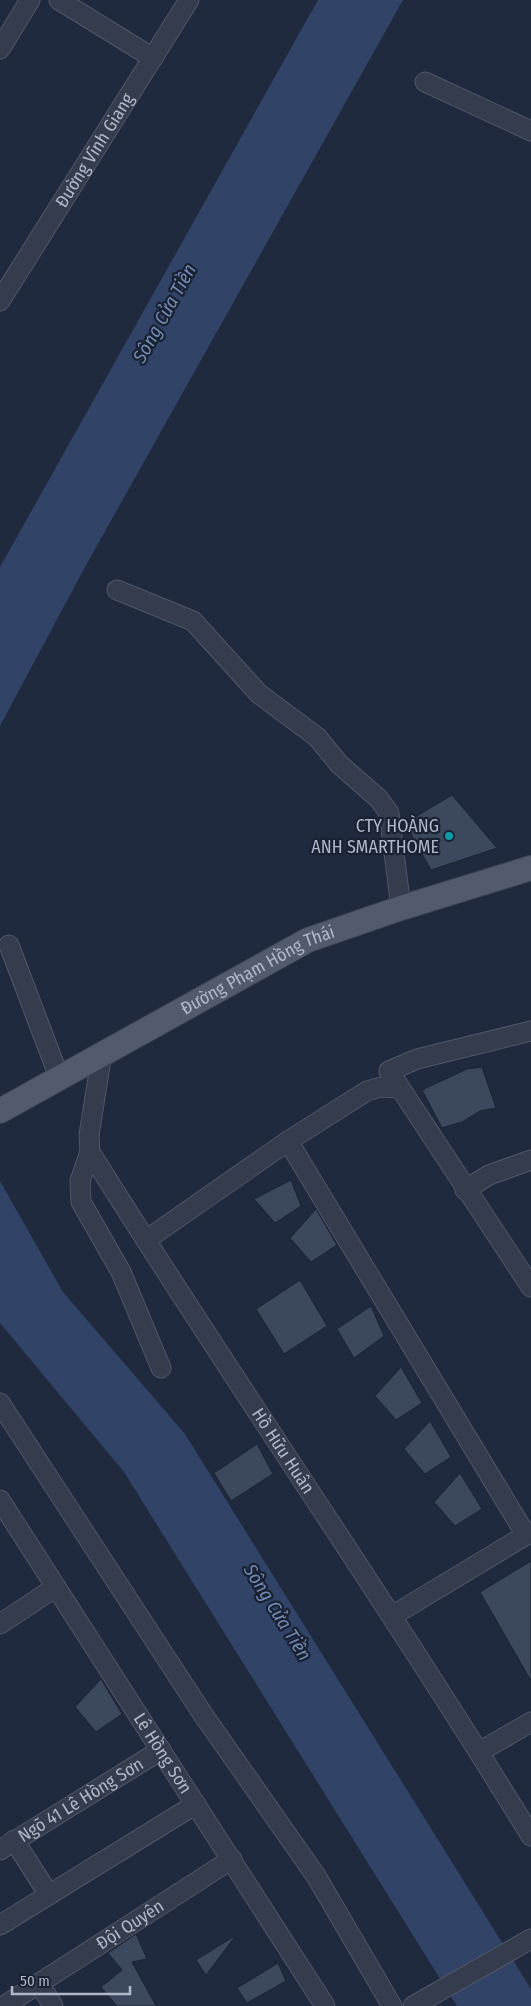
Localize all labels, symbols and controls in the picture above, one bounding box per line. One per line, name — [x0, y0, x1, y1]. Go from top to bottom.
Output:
street label: Đường Vĩnh Giang — [50, 88, 139, 212]
water label: Sông Cửa Tiền — [127, 260, 201, 368]
place label: CTY HOÀNG ANH SMARTHOME — [311, 814, 439, 858]
marker: CTY HOÀNG ANH SMARTHOME — [443, 830, 455, 842]
street label: Đường Phạm Hồng Thái — [177, 921, 338, 1020]
street label: Hồ Hữu Huân — [247, 1404, 319, 1498]
water label: Sông Cửa Tiền — [238, 1559, 316, 1665]
street label: Lê Hồng Sơn — [129, 1709, 197, 1798]
street label: Ngõ 41 Lê Hồng Sơn — [14, 1753, 147, 1847]
street label: Đội Quyên — [92, 1895, 168, 1955]
scale bar — [12, 1964, 130, 1996]
text: 50 m — [20, 1972, 50, 1990]

